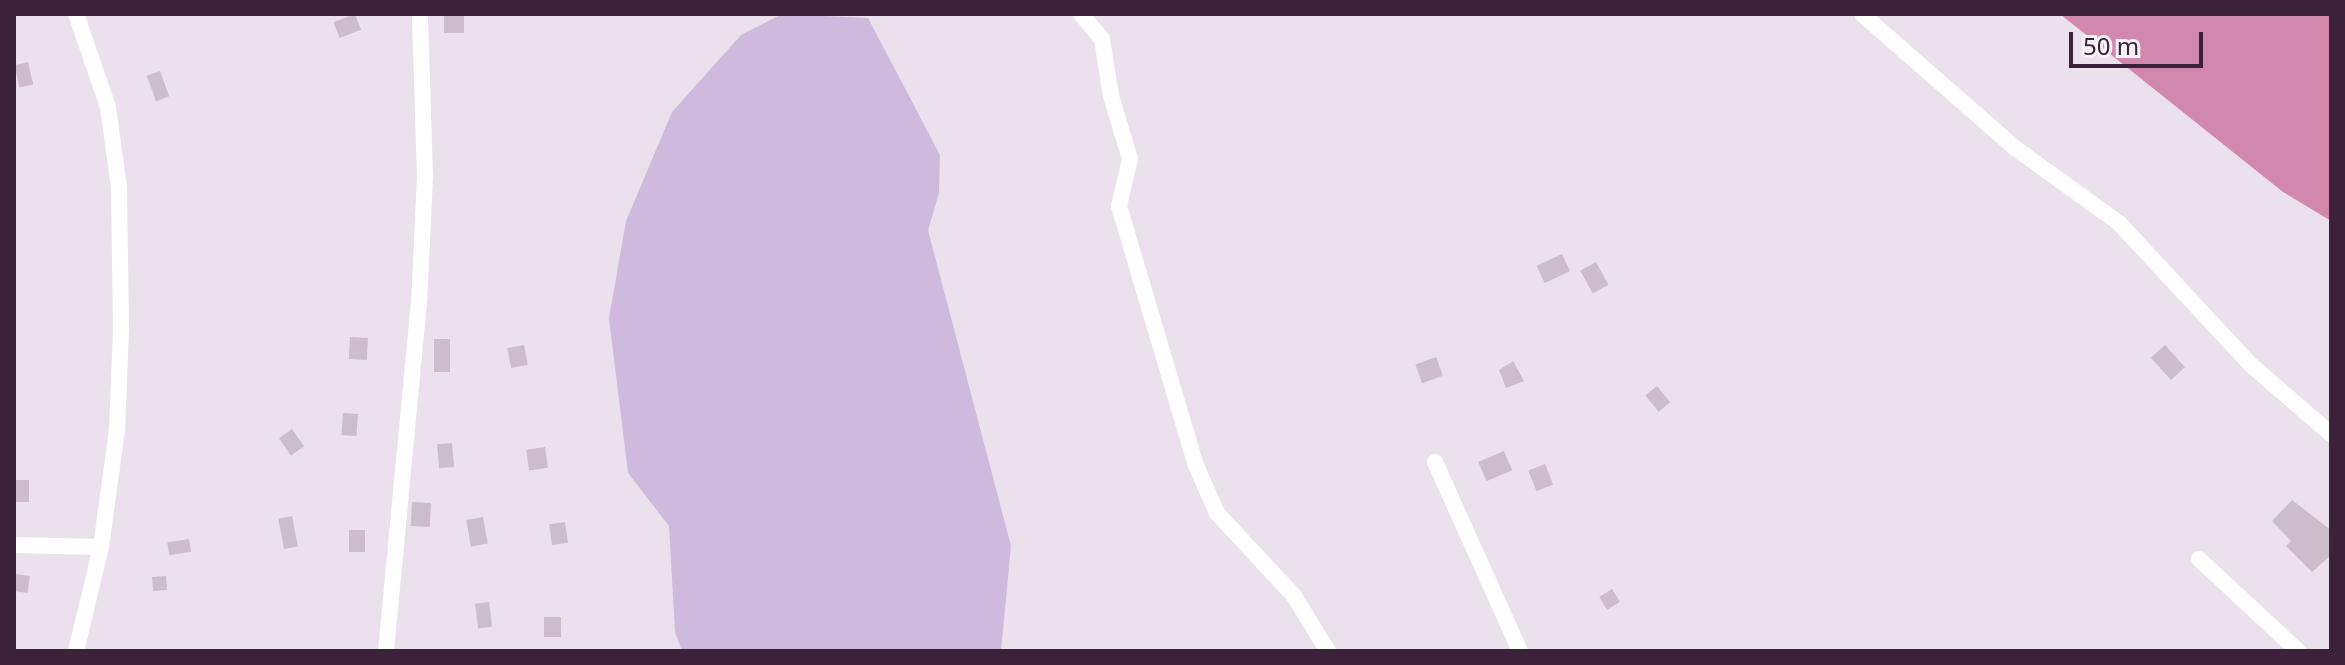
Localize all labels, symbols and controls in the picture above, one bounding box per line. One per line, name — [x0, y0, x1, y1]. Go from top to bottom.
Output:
scale bar — [2073, 16, 2207, 66]
text: 50 m — [2083, 29, 2139, 62]

